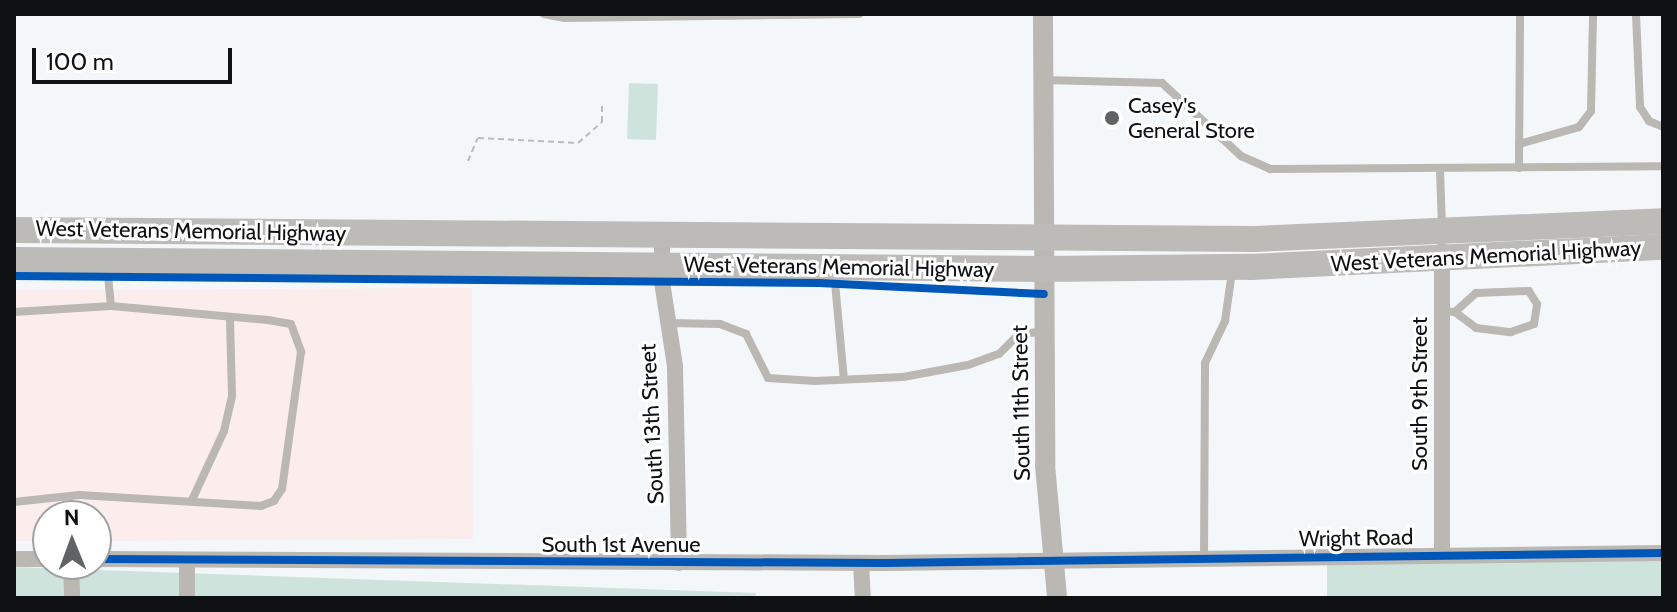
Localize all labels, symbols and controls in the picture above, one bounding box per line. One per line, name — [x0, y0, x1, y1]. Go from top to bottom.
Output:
scale bar — [36, 32, 236, 82]
text: 100 m — [46, 47, 114, 76]
place label: Casey's General Store — [1128, 92, 1255, 144]
marker: Casey's General Store — [1103, 109, 1121, 127]
street label: West Veterans Memorial Highway — [35, 215, 347, 247]
street label: West Veterans Memorial Highway — [1330, 235, 1642, 277]
street label: West Veterans Memorial Highway — [683, 251, 995, 283]
street label: South 9th Street — [1407, 317, 1433, 471]
street label: South 11th Street — [1006, 325, 1036, 481]
street label: South 13th Street — [635, 343, 669, 505]
north arrow — [32, 500, 112, 580]
text: N — [64, 504, 80, 531]
street label: Wright Road — [1299, 524, 1413, 552]
street label: South 1st Avenue — [541, 532, 701, 558]

